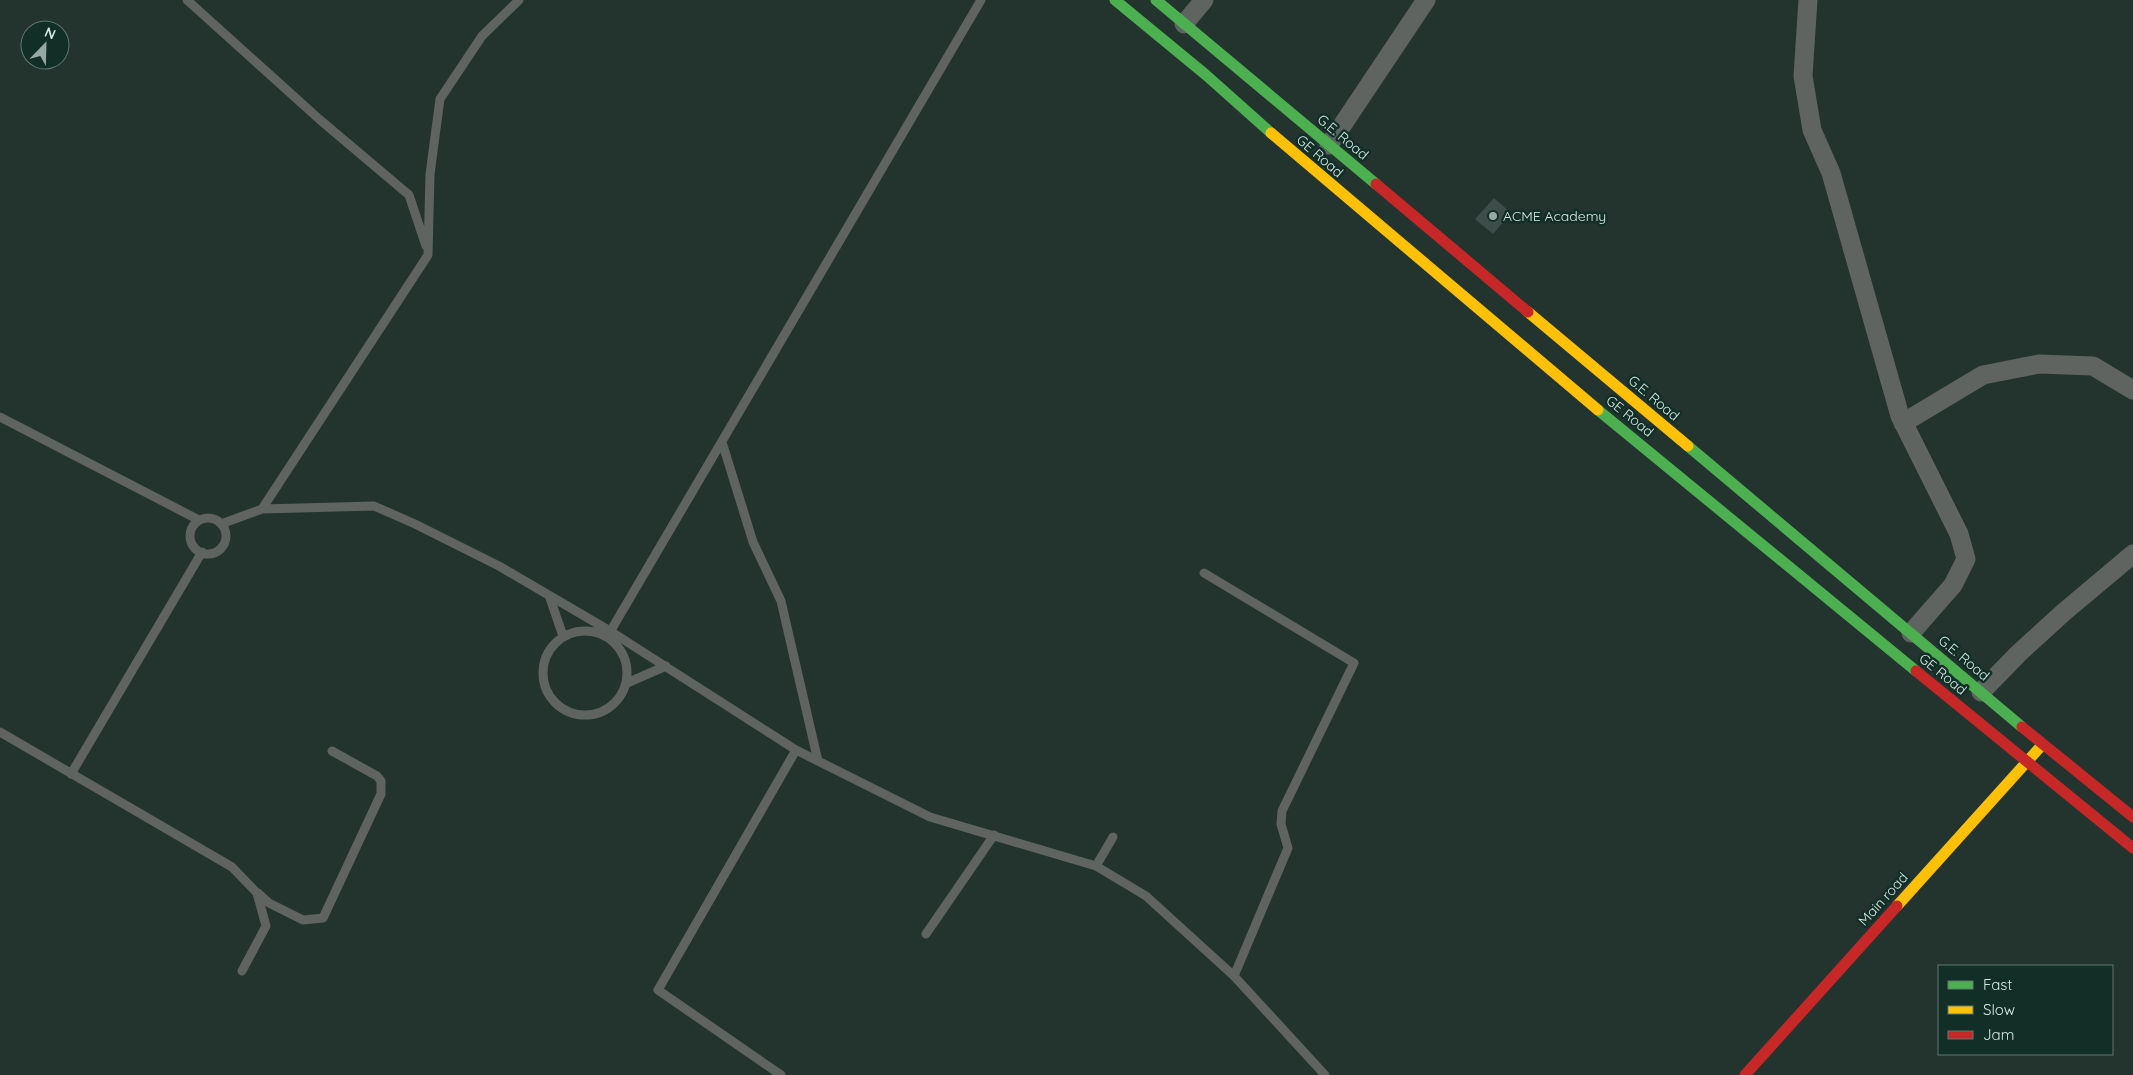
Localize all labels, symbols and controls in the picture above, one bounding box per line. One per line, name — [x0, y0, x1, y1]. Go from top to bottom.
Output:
north arrow — [20, 20, 70, 70]
text: N — [42, 23, 58, 43]
street label: G.E. Road — [1314, 110, 1372, 164]
street label: GE Road — [1293, 131, 1347, 181]
place label: ACME Academy — [1503, 207, 1606, 225]
marker: ACME Academy — [1487, 210, 1499, 222]
street label: G.E. Road — [1625, 371, 1683, 425]
street label: GE Road — [1602, 391, 1658, 441]
street label: G.E. Road — [1935, 631, 1993, 685]
street label: GE Road — [1915, 649, 1971, 699]
street label: Main road — [1854, 869, 1912, 929]
legend — [1938, 965, 2113, 1055]
text: Fast — [1983, 975, 2012, 994]
text: Slow — [1983, 1000, 2015, 1019]
text: Jam — [1983, 1025, 2014, 1044]

